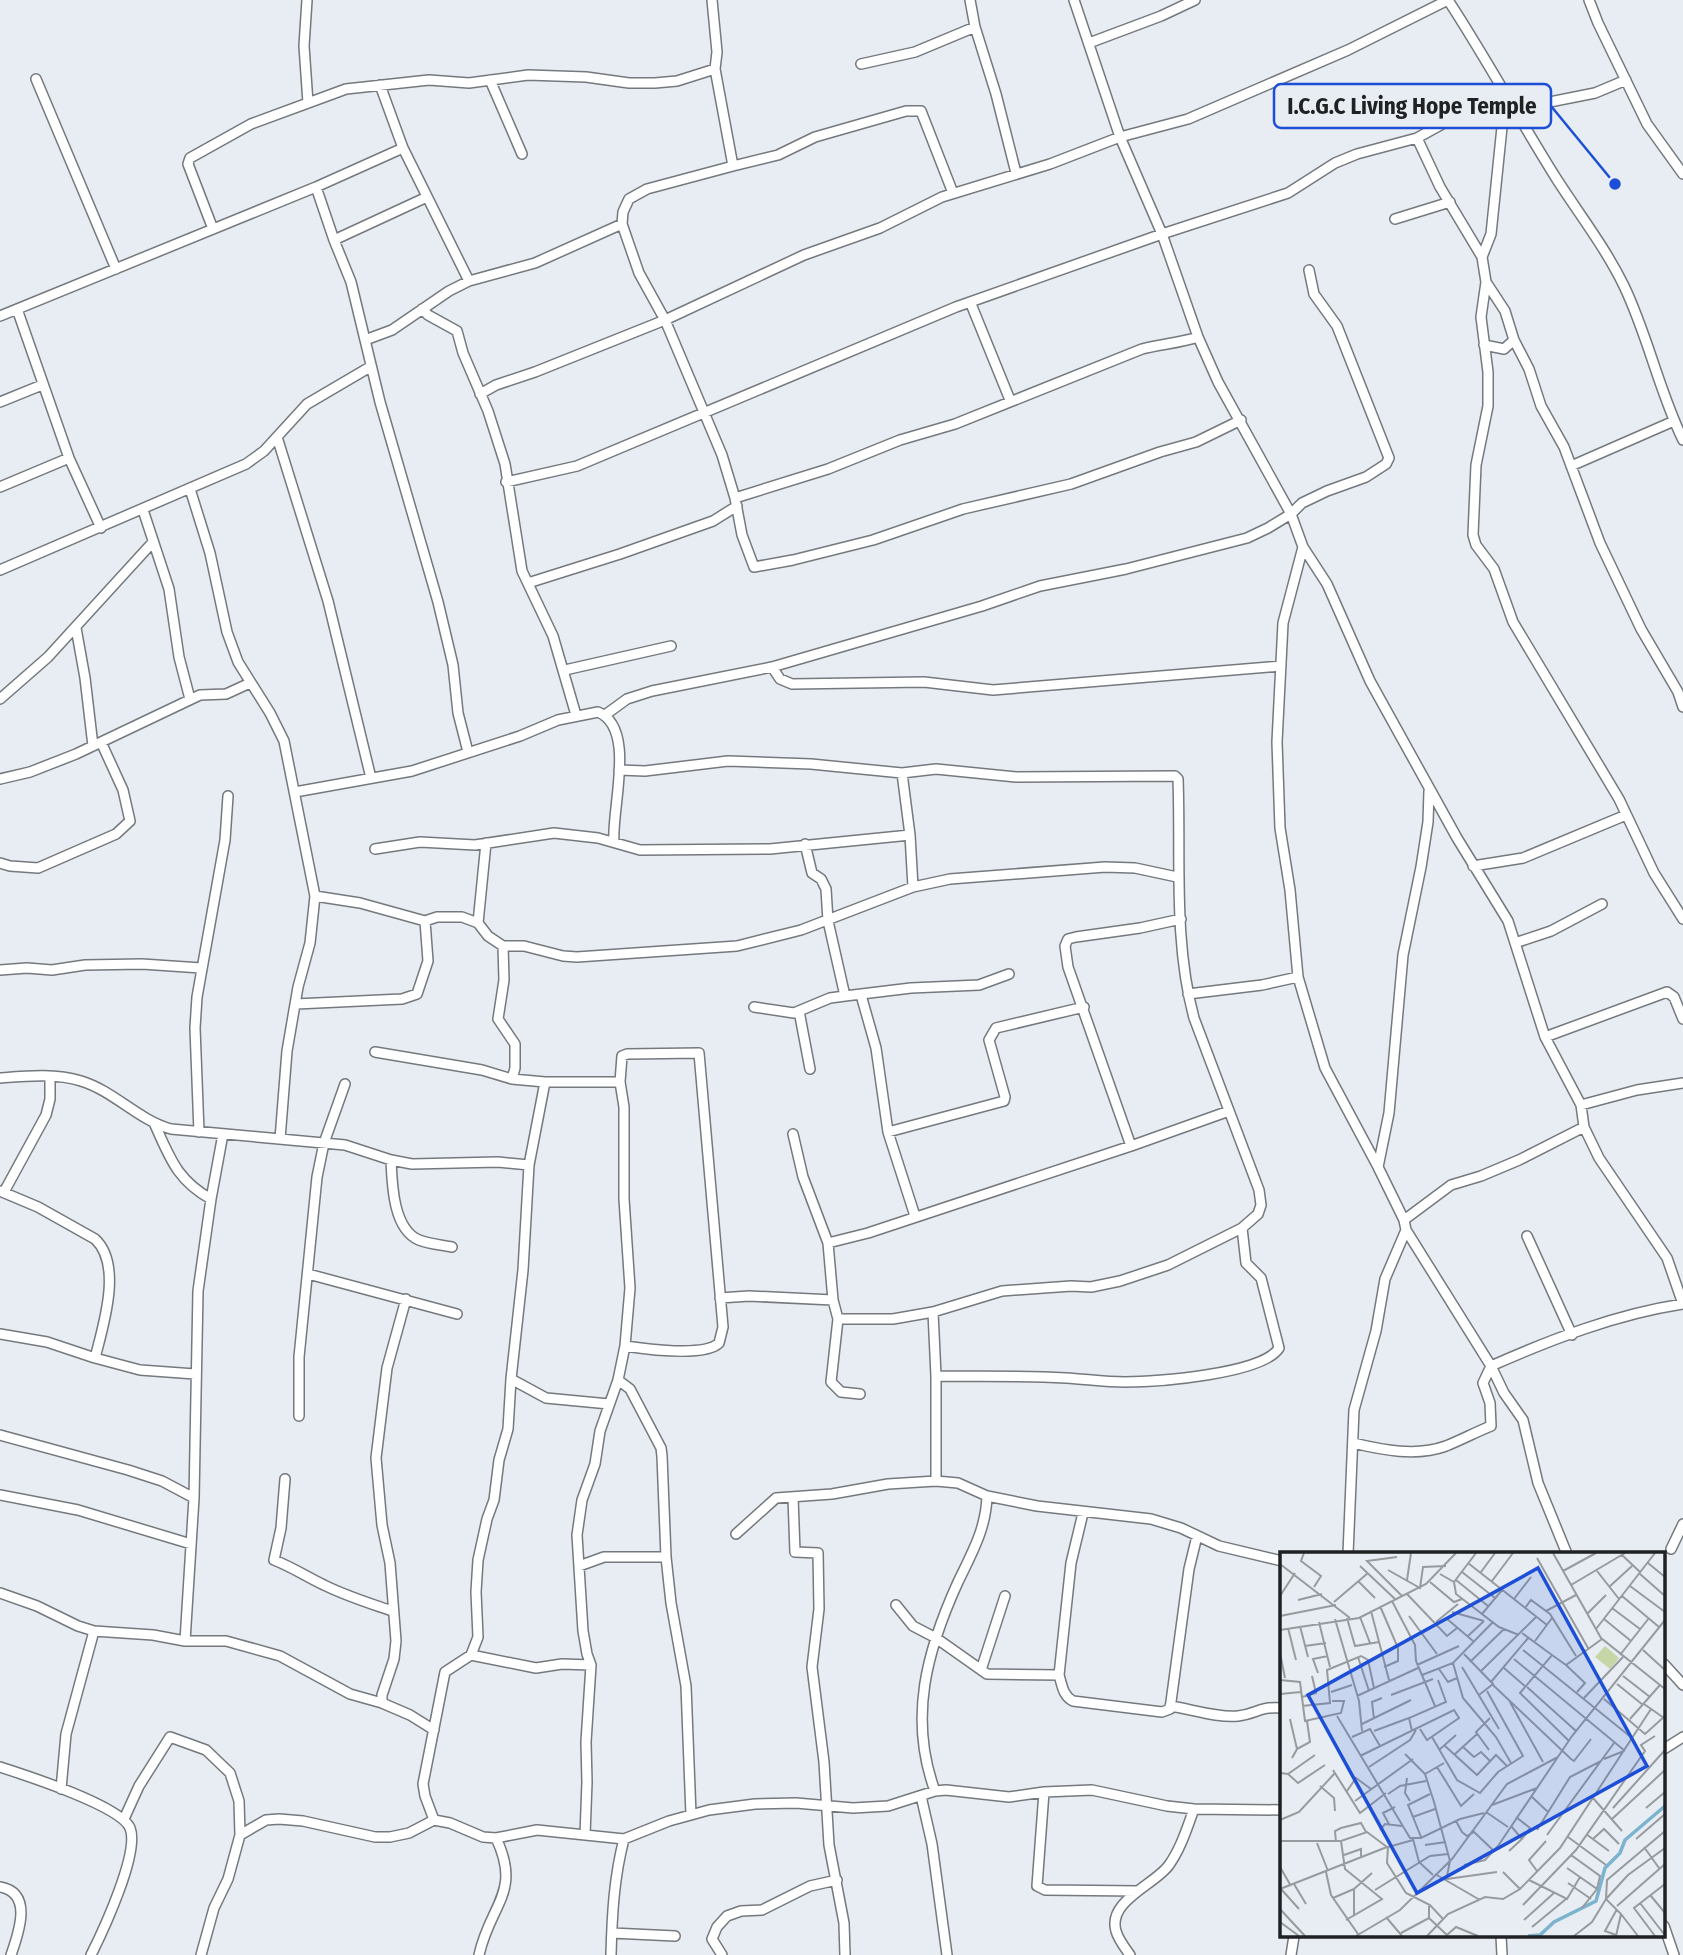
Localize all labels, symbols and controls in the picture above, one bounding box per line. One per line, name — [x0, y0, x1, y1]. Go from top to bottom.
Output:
callout: I.C.G.C Living Hope Temple — [1274, 84, 1551, 128]
text: I.C.G.C Living Hope Temple — [1287, 92, 1537, 120]
inset map — [1280, 1552, 1666, 1938]

